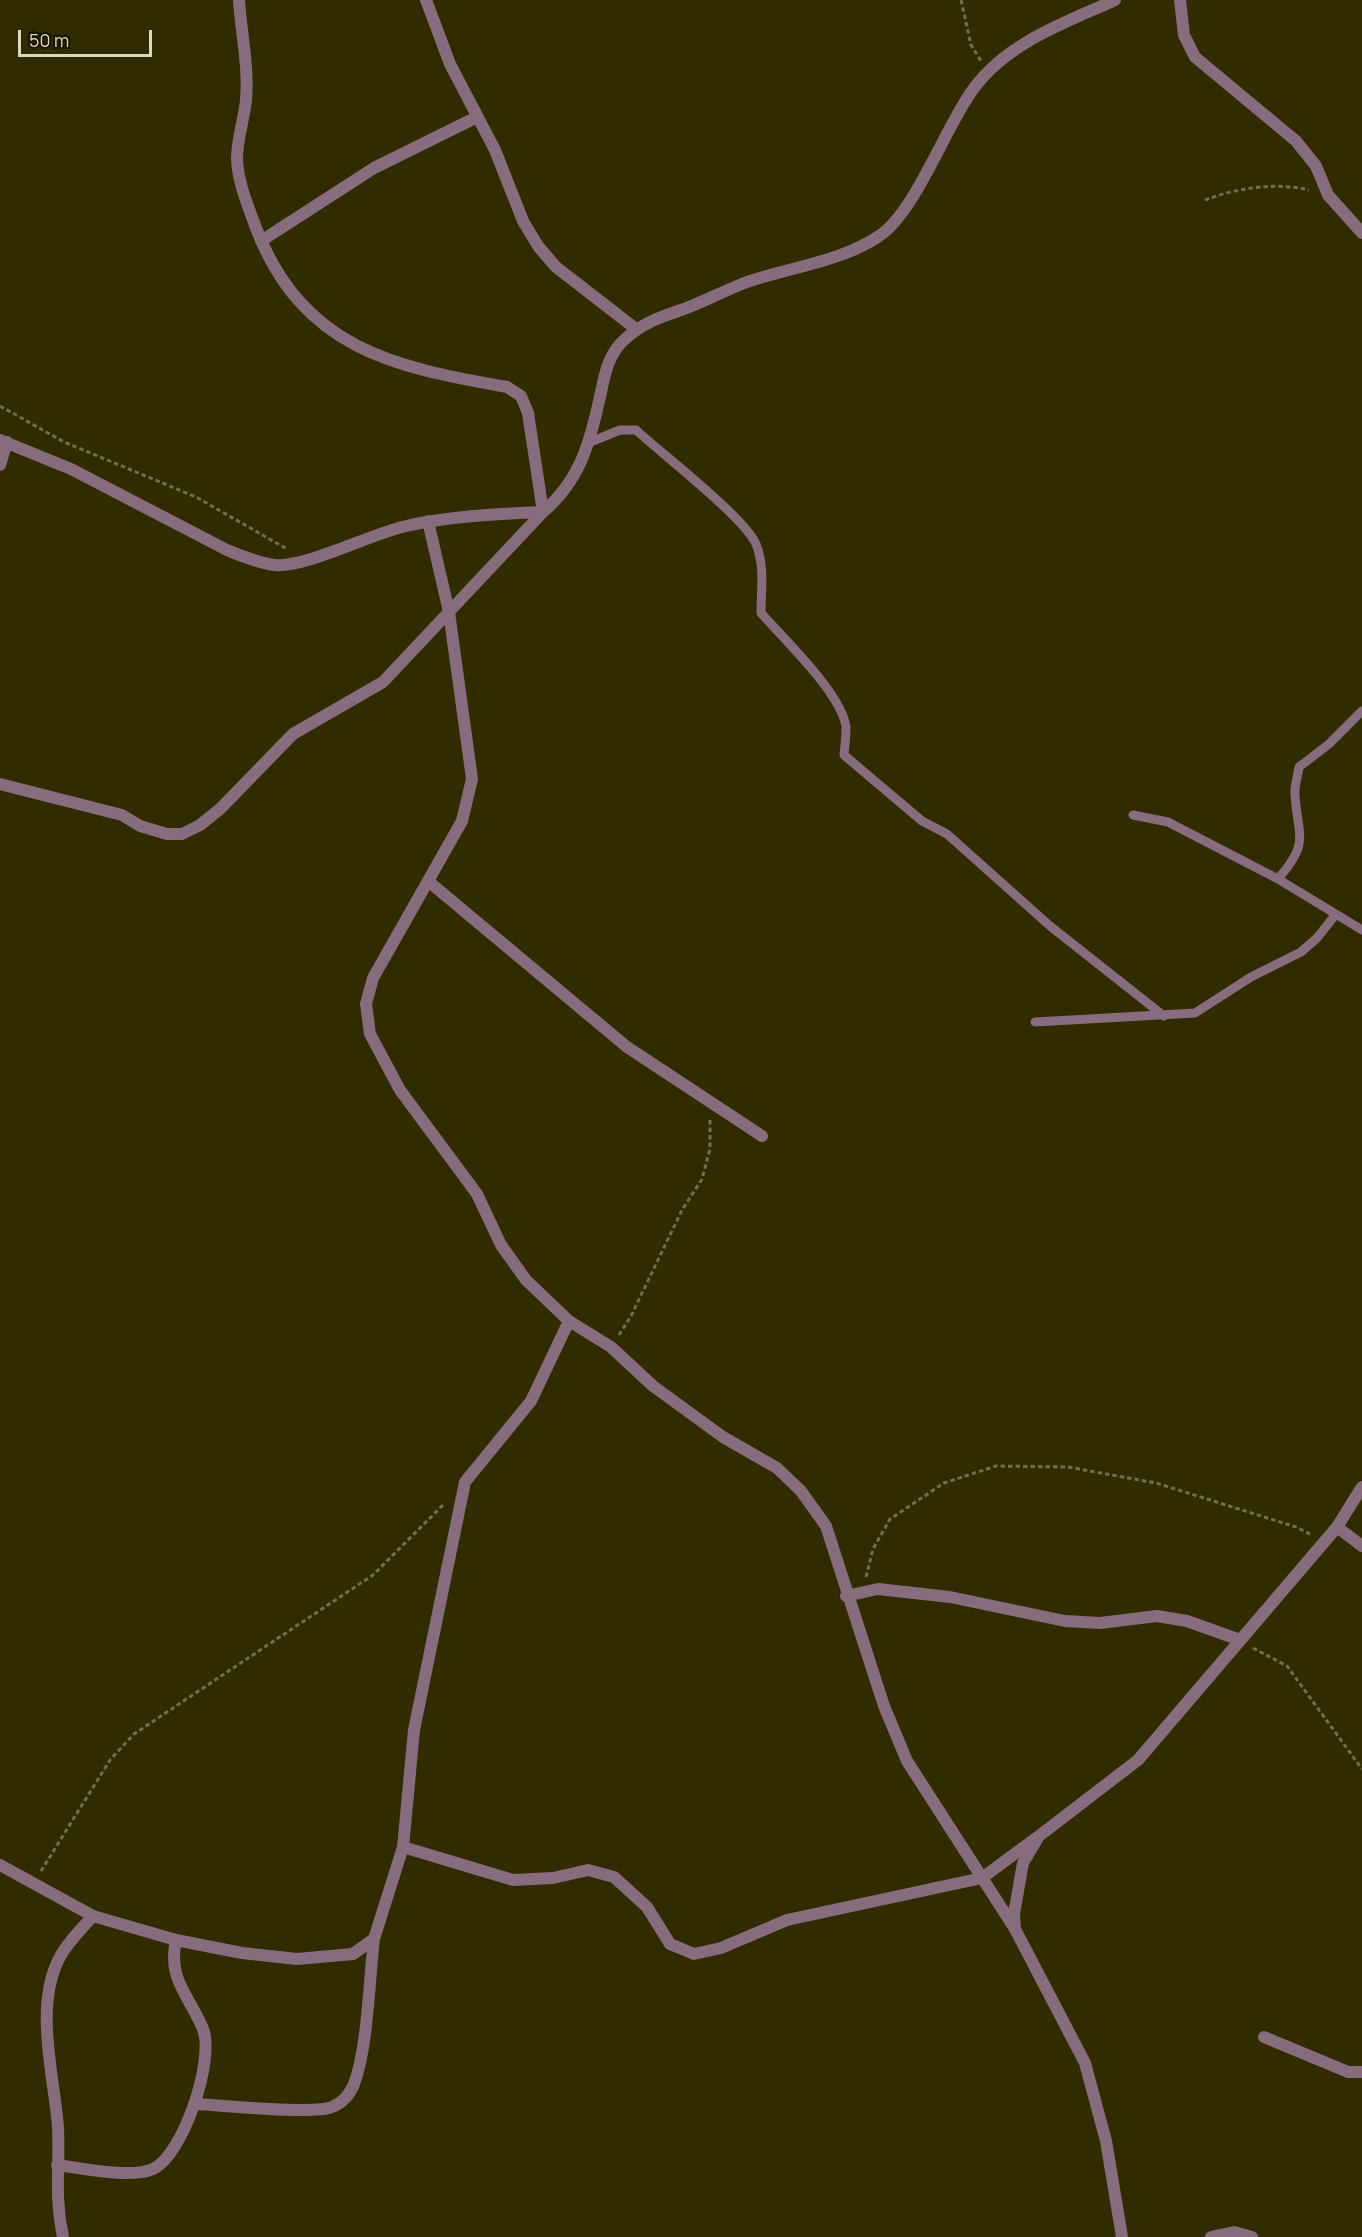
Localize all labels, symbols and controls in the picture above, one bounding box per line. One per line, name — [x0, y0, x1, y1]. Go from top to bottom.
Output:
scale bar — [21, 18, 154, 56]
text: 50 m — [29, 28, 69, 52]

